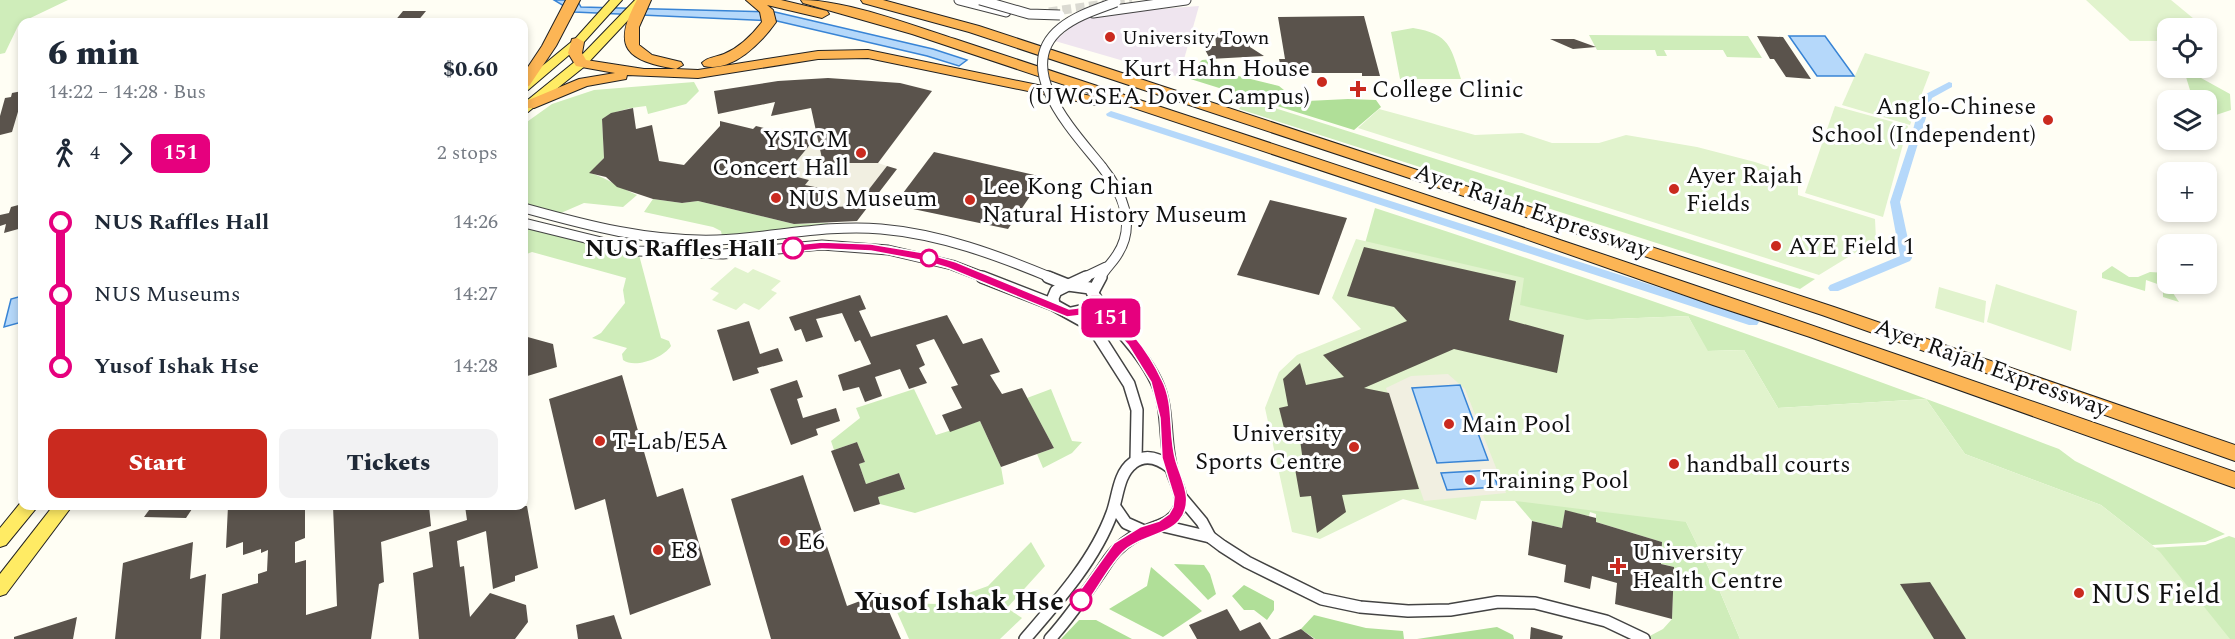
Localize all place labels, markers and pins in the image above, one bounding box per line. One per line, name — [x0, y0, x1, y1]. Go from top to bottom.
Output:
place label: University Town — [1122, 23, 1269, 53]
marker: University Town — [1103, 30, 1117, 44]
place label: Kurt Hahn House (UWCSEA Dover Campus) — [1028, 51, 1310, 115]
place label: College Clinic — [1372, 72, 1523, 108]
marker: Kurt Hahn House (UWCSEA Dover Campus) — [1315, 75, 1329, 89]
marker: College Clinic — [1349, 80, 1367, 98]
place label: Anglo-Chinese School (Independent) — [1811, 89, 2036, 153]
marker: Anglo-Chinese School (Independent) — [2041, 113, 2055, 127]
place label: YSTCM Concert Hall — [712, 122, 849, 186]
marker: YSTCM Concert Hall — [854, 146, 868, 160]
place label: Ayer Rajah Fields — [1686, 158, 1803, 222]
place label: Lee Kong Chian Natural History Museum — [982, 169, 1247, 233]
place label: NUS Museum — [788, 181, 937, 217]
marker: Ayer Rajah Fields — [1667, 182, 1681, 196]
marker: NUS Museum — [769, 191, 783, 205]
marker: Lee Kong Chian Natural History Museum — [963, 193, 977, 207]
place label: AYE Field 1 — [1788, 229, 1915, 265]
place label: NUS Raffles Hall — [585, 231, 776, 267]
marker: NUS Raffles Hall — [782, 237, 804, 259]
marker: AYE Field 1 — [1769, 239, 1783, 253]
unlabelled marker — [920, 249, 938, 267]
place label: Main Pool — [1461, 407, 1571, 443]
place label: University Sports Centre — [1195, 416, 1343, 480]
marker: Main Pool — [1442, 417, 1456, 431]
place label: T-Lab/E5A — [612, 424, 728, 460]
marker: T-Lab/E5A — [593, 434, 607, 448]
marker: University Sports Centre — [1347, 440, 1361, 454]
place label: handball courts — [1686, 447, 1851, 483]
marker: handball courts — [1667, 457, 1681, 471]
place label: Training Pool — [1482, 463, 1629, 499]
marker: Training Pool — [1463, 473, 1477, 487]
place label: E6 — [797, 524, 825, 560]
place label: E8 — [670, 533, 698, 569]
marker: E6 — [778, 534, 792, 548]
place label: University Health Centre — [1632, 535, 1783, 599]
marker: E8 — [651, 543, 665, 557]
marker: University Health Centre — [1609, 557, 1627, 575]
place label: NUS Field — [2091, 573, 2220, 616]
place label: Yusof Ishak Hse — [854, 580, 1064, 623]
marker: NUS Field — [2072, 586, 2086, 600]
marker: Yusof Ishak Hse — [1070, 589, 1092, 611]

